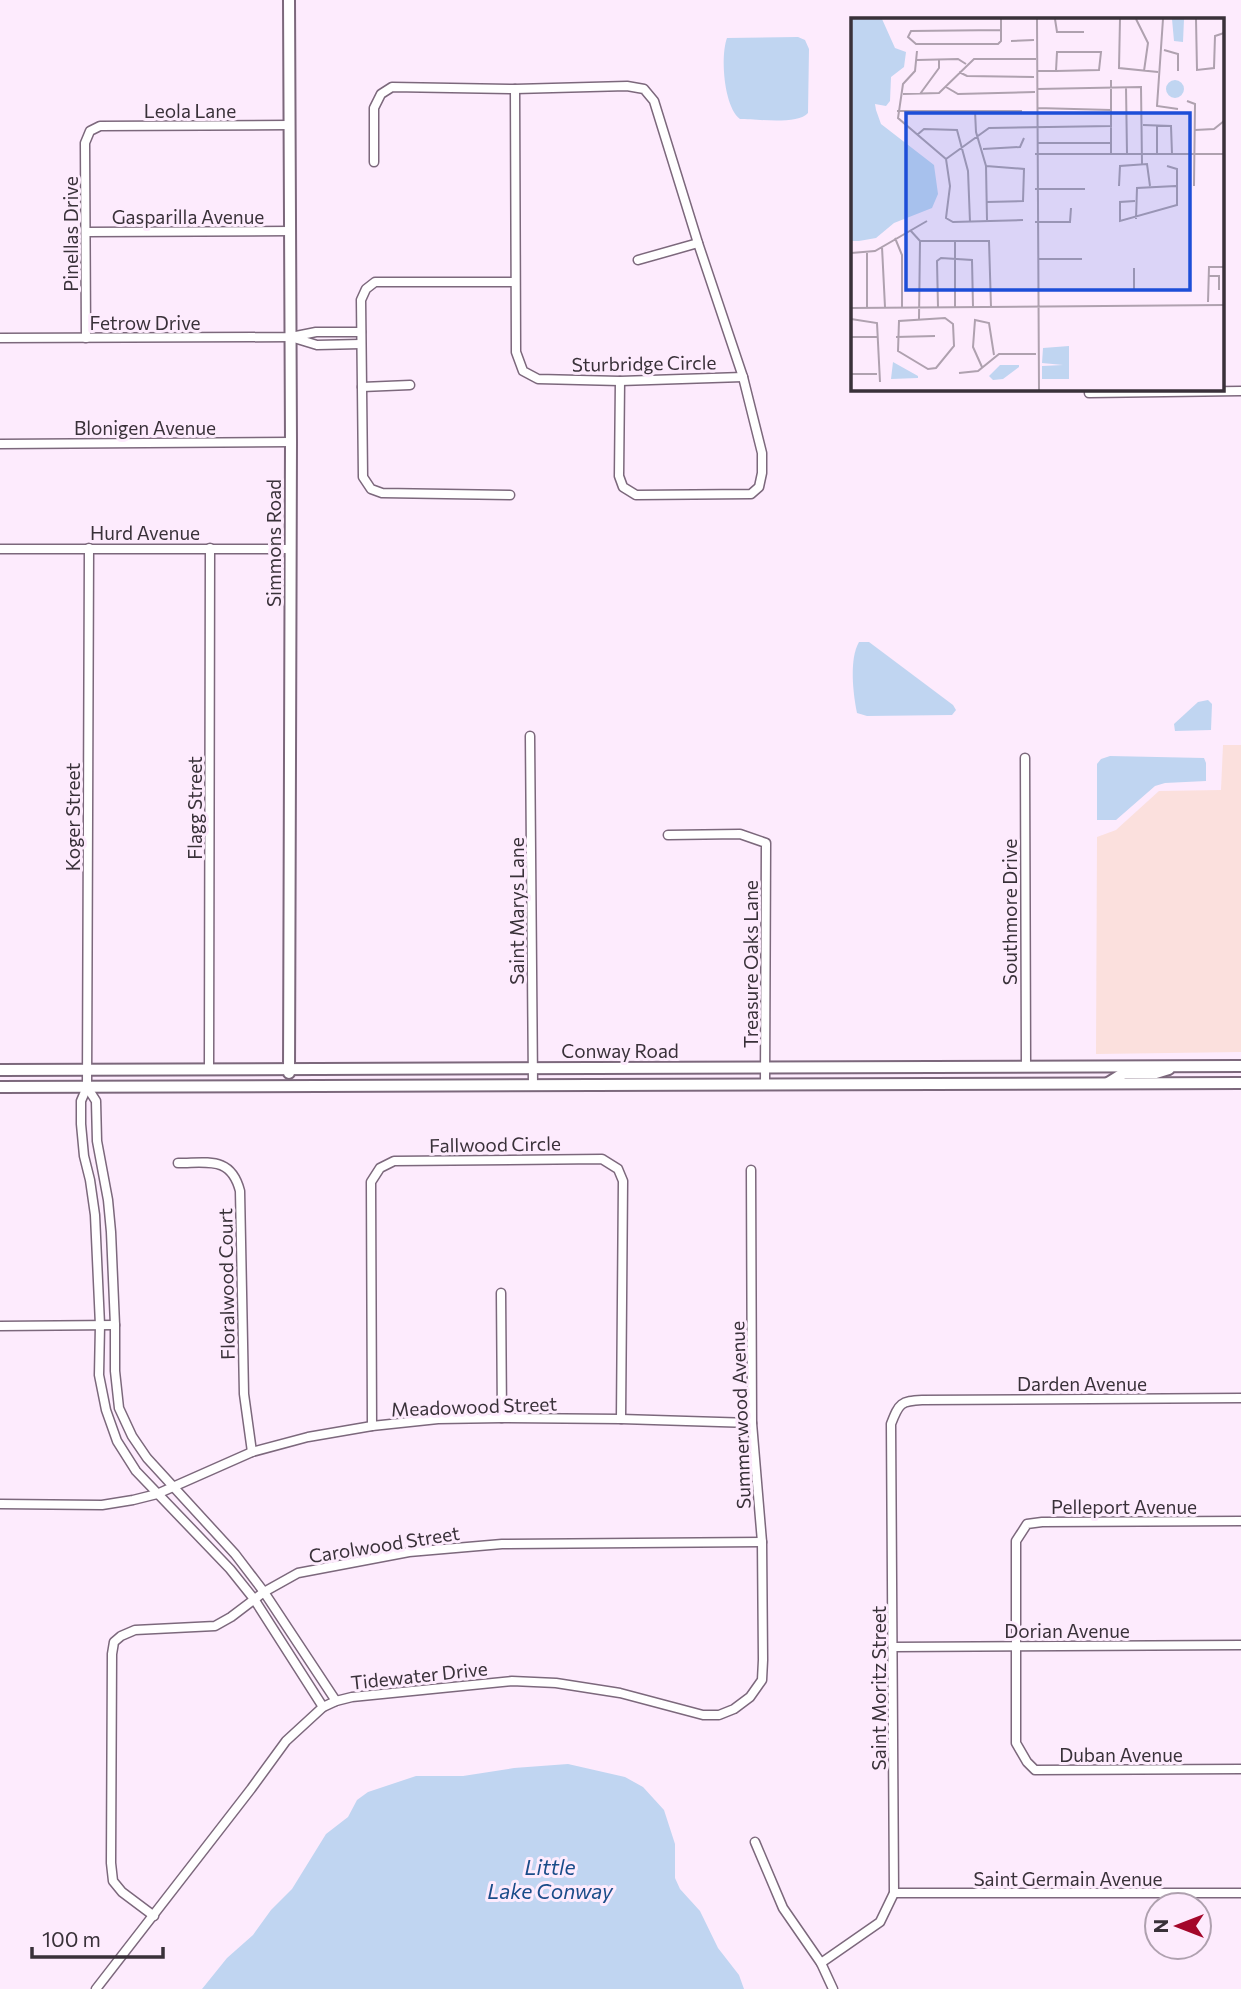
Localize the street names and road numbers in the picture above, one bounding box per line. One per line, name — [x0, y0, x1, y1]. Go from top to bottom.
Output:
street label: Leola Lane — [144, 99, 236, 122]
street label: Pinellas Drive — [59, 176, 82, 292]
street label: Gasparilla Avenue — [112, 205, 264, 228]
street label: Fetrow Drive — [89, 311, 201, 334]
street label: Sturbridge Circle — [571, 350, 717, 376]
street label: Blonigen Avenue — [74, 416, 216, 439]
street label: Simmons Road — [262, 479, 285, 607]
street label: Hurd Avenue — [90, 521, 200, 544]
street label: Flagg Street — [183, 756, 206, 860]
street label: Koger Street — [61, 763, 84, 871]
street label: Saint Marys Lane — [505, 837, 528, 985]
street label: Southmore Drive — [998, 839, 1021, 985]
street label: Treasure Oaks Lane — [739, 880, 762, 1048]
street label: Conway Road — [561, 1039, 679, 1062]
street label: Fallwood Circle — [429, 1131, 561, 1157]
street label: Floralwood Court — [213, 1208, 239, 1360]
street label: Summerwood Avenue — [725, 1321, 755, 1509]
street label: Darden Avenue — [1017, 1372, 1147, 1395]
street label: Meadowood Street — [391, 1392, 558, 1420]
street label: Pelleport Avenue — [1051, 1495, 1197, 1518]
street label: Carolwood Street — [307, 1521, 461, 1567]
street label: Saint Moritz Street — [867, 1605, 890, 1770]
street label: Dorian Avenue — [1004, 1619, 1130, 1642]
street label: Tidewater Drive — [349, 1656, 489, 1694]
street label: Duban Avenue — [1059, 1743, 1183, 1766]
street label: Saint Germain Avenue — [973, 1867, 1163, 1890]

